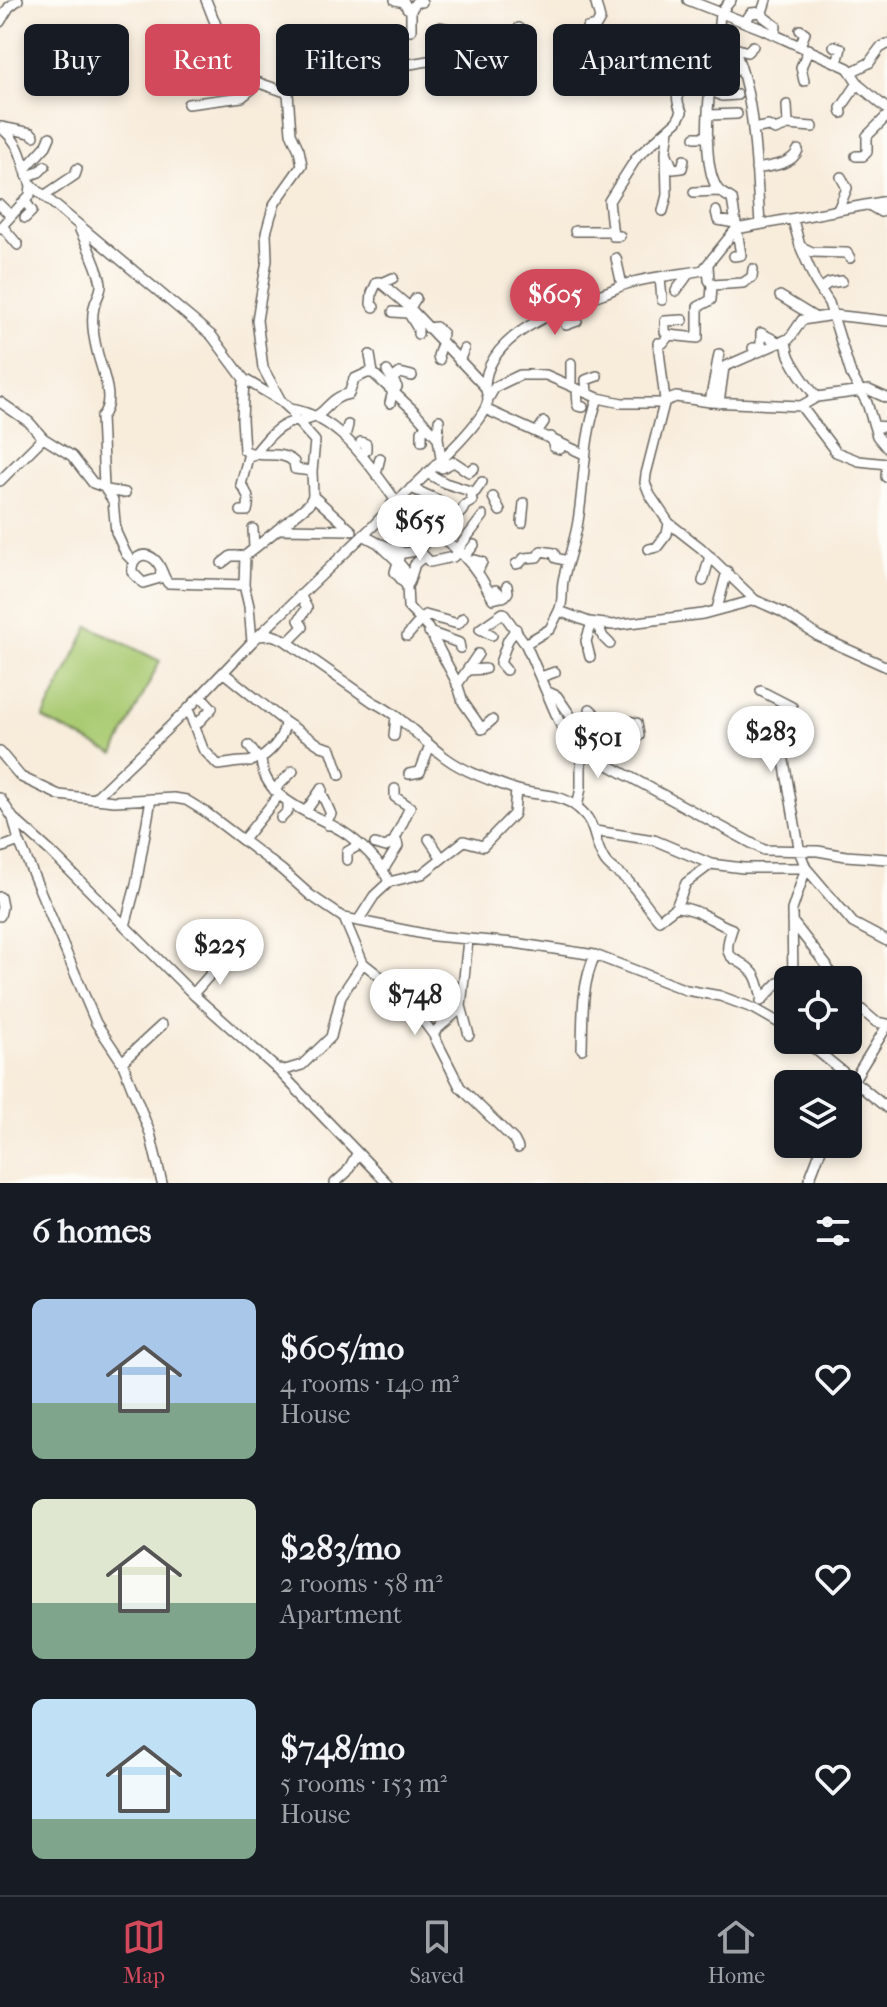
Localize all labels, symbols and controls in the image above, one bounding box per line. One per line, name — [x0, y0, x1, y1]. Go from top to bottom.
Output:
chip: Buy — [24, 24, 129, 96]
chip: Rent — [145, 24, 260, 96]
chip: Filters — [276, 24, 409, 96]
chip: New — [425, 24, 537, 96]
chip: Apartment — [553, 24, 740, 96]
pin: $605 — [508, 269, 602, 337]
text: $605 — [528, 279, 582, 310]
pin: $655 — [373, 495, 467, 563]
text: $655 — [395, 505, 445, 536]
pin: $283 — [724, 706, 818, 774]
pin: $501 — [551, 712, 645, 780]
text: $283 — [745, 716, 797, 747]
text: $501 — [574, 722, 622, 753]
pin: $225 — [173, 919, 267, 987]
text: $225 — [194, 929, 246, 960]
map controls — [774, 966, 862, 1158]
button: locate — [774, 966, 862, 1054]
pin: $748 — [368, 969, 462, 1037]
text: $748 — [388, 979, 442, 1010]
button: layers — [774, 1070, 862, 1158]
icon: filters — [811, 1209, 855, 1253]
text: 6 homes — [32, 1211, 151, 1251]
text: $605/mo — [280, 1328, 404, 1368]
icon: home — [96, 1331, 192, 1427]
icon: heart — [811, 1357, 855, 1401]
text: 4 rooms · 140 m² — [280, 1368, 459, 1399]
text: House — [280, 1399, 350, 1430]
text: $283/mo — [280, 1528, 401, 1568]
icon: home — [96, 1531, 192, 1627]
icon: heart — [811, 1557, 855, 1601]
text: 2 rooms · 58 m² — [280, 1568, 443, 1599]
text: Apartment — [280, 1599, 402, 1630]
text: $748/mo — [280, 1728, 405, 1768]
icon: home — [96, 1731, 192, 1827]
icon: heart — [811, 1757, 855, 1801]
text: 5 rooms · 153 m² — [280, 1768, 447, 1799]
text: House — [280, 1799, 350, 1830]
tab: Map — [122, 1915, 166, 1989]
tab: Saved — [410, 1915, 464, 1989]
tab: Home — [708, 1915, 765, 1989]

